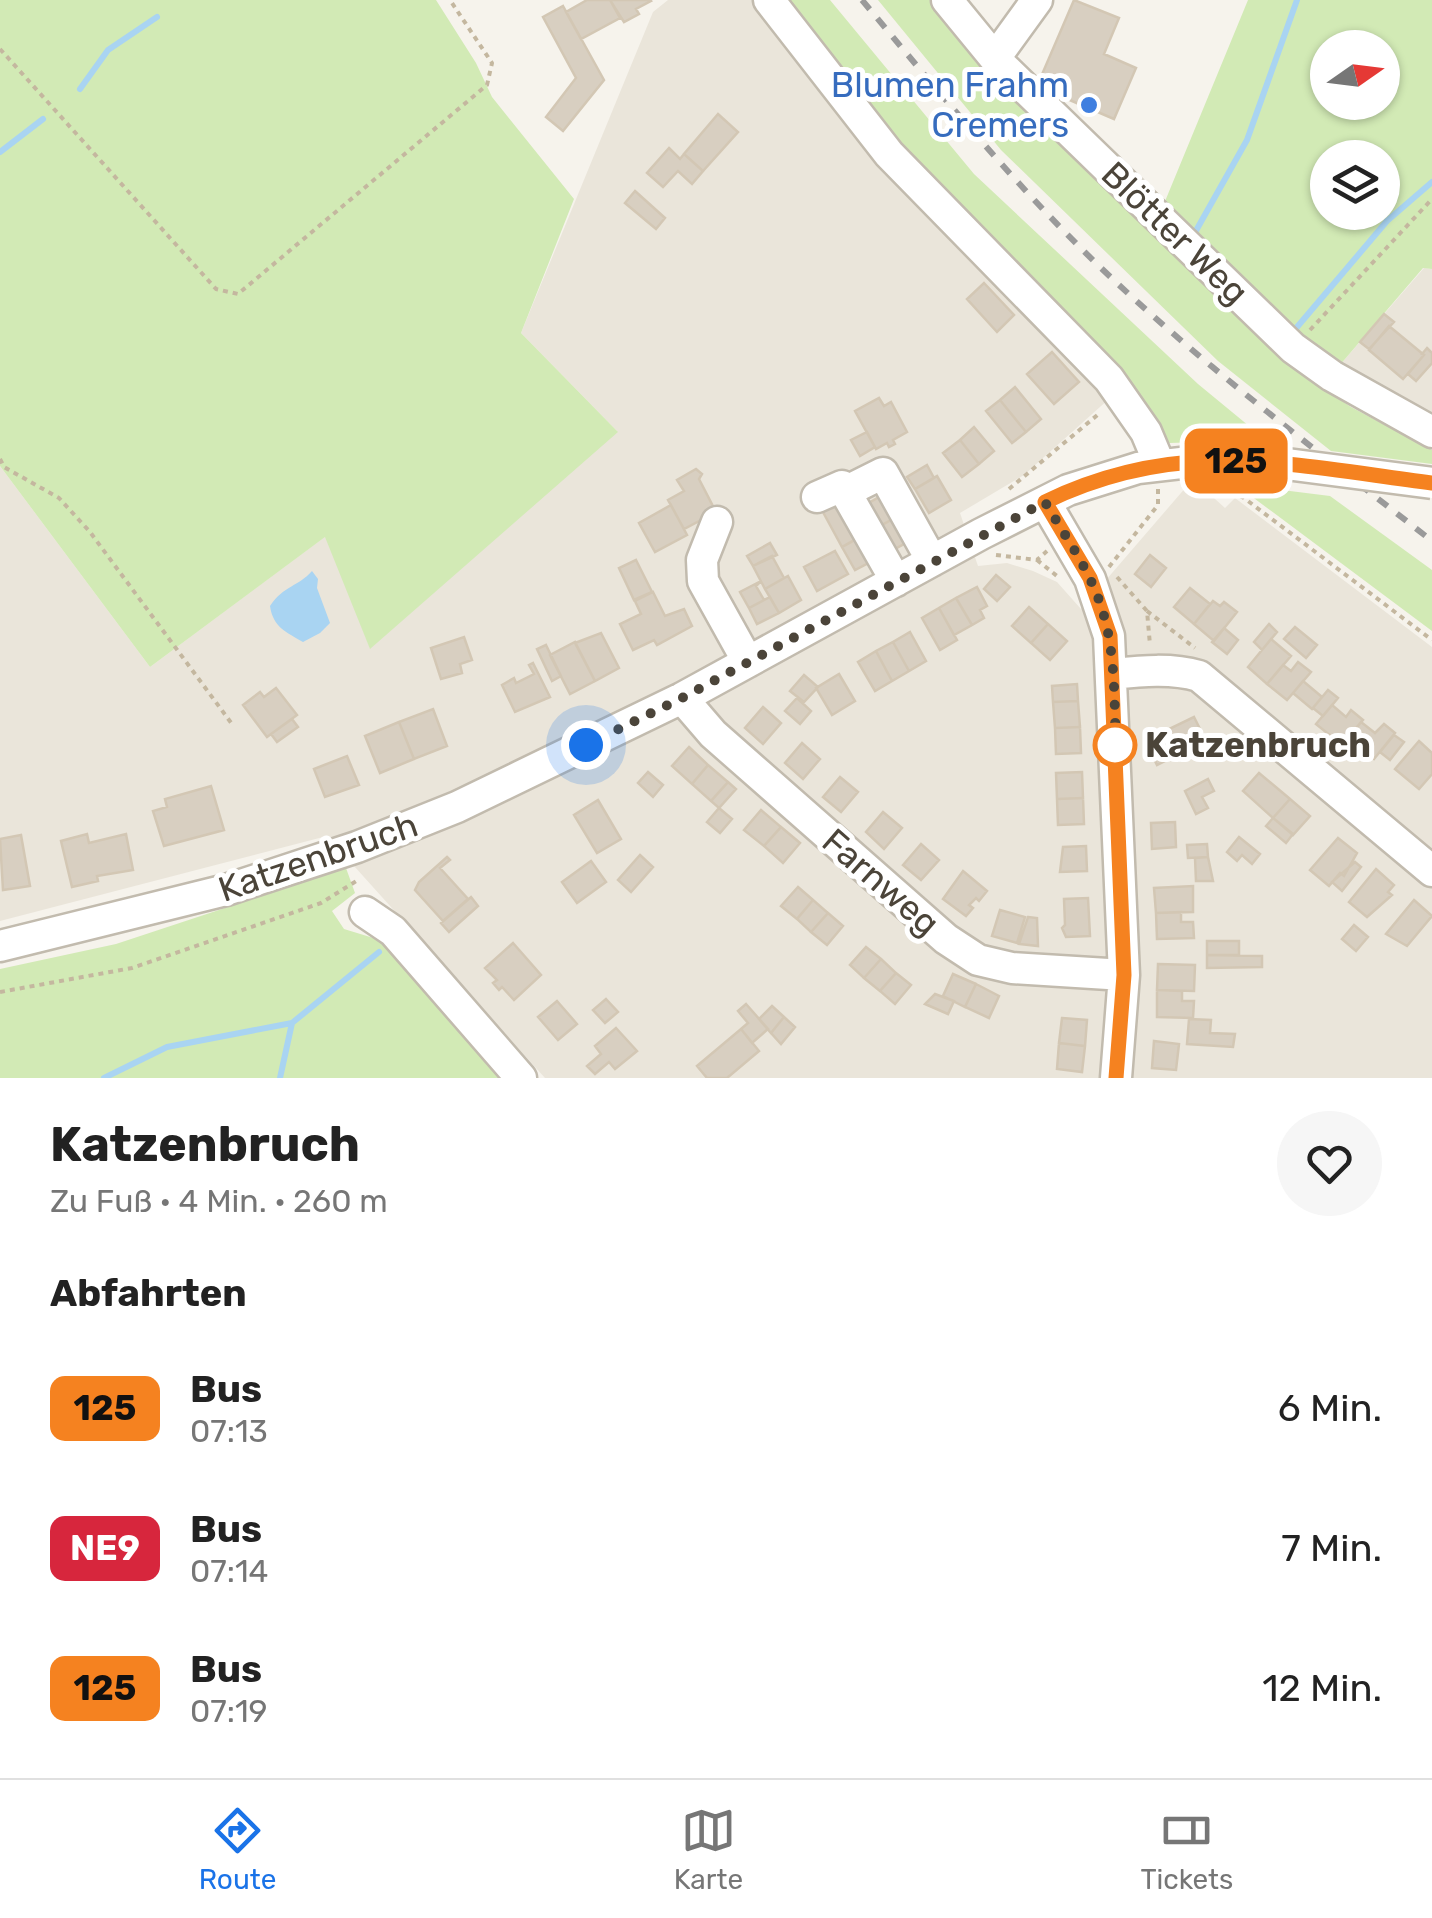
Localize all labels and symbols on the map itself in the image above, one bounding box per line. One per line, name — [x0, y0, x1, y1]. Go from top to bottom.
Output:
north arrow — [1310, 30, 1400, 120]
place label: Blumen Frahm Cremers — [831, 64, 1069, 146]
marker: Blumen Frahm Cremers — [1078, 94, 1100, 116]
street label: Blötter Weg — [1093, 153, 1257, 313]
line badge: 125 — [1178, 428, 1294, 494]
your location — [561, 720, 611, 770]
marker: Katzenbruch — [1094, 724, 1136, 766]
place label: Katzenbruch — [1145, 724, 1371, 766]
street label: Katzenbruch — [213, 803, 423, 911]
street label: Farnweg — [814, 820, 948, 944]

